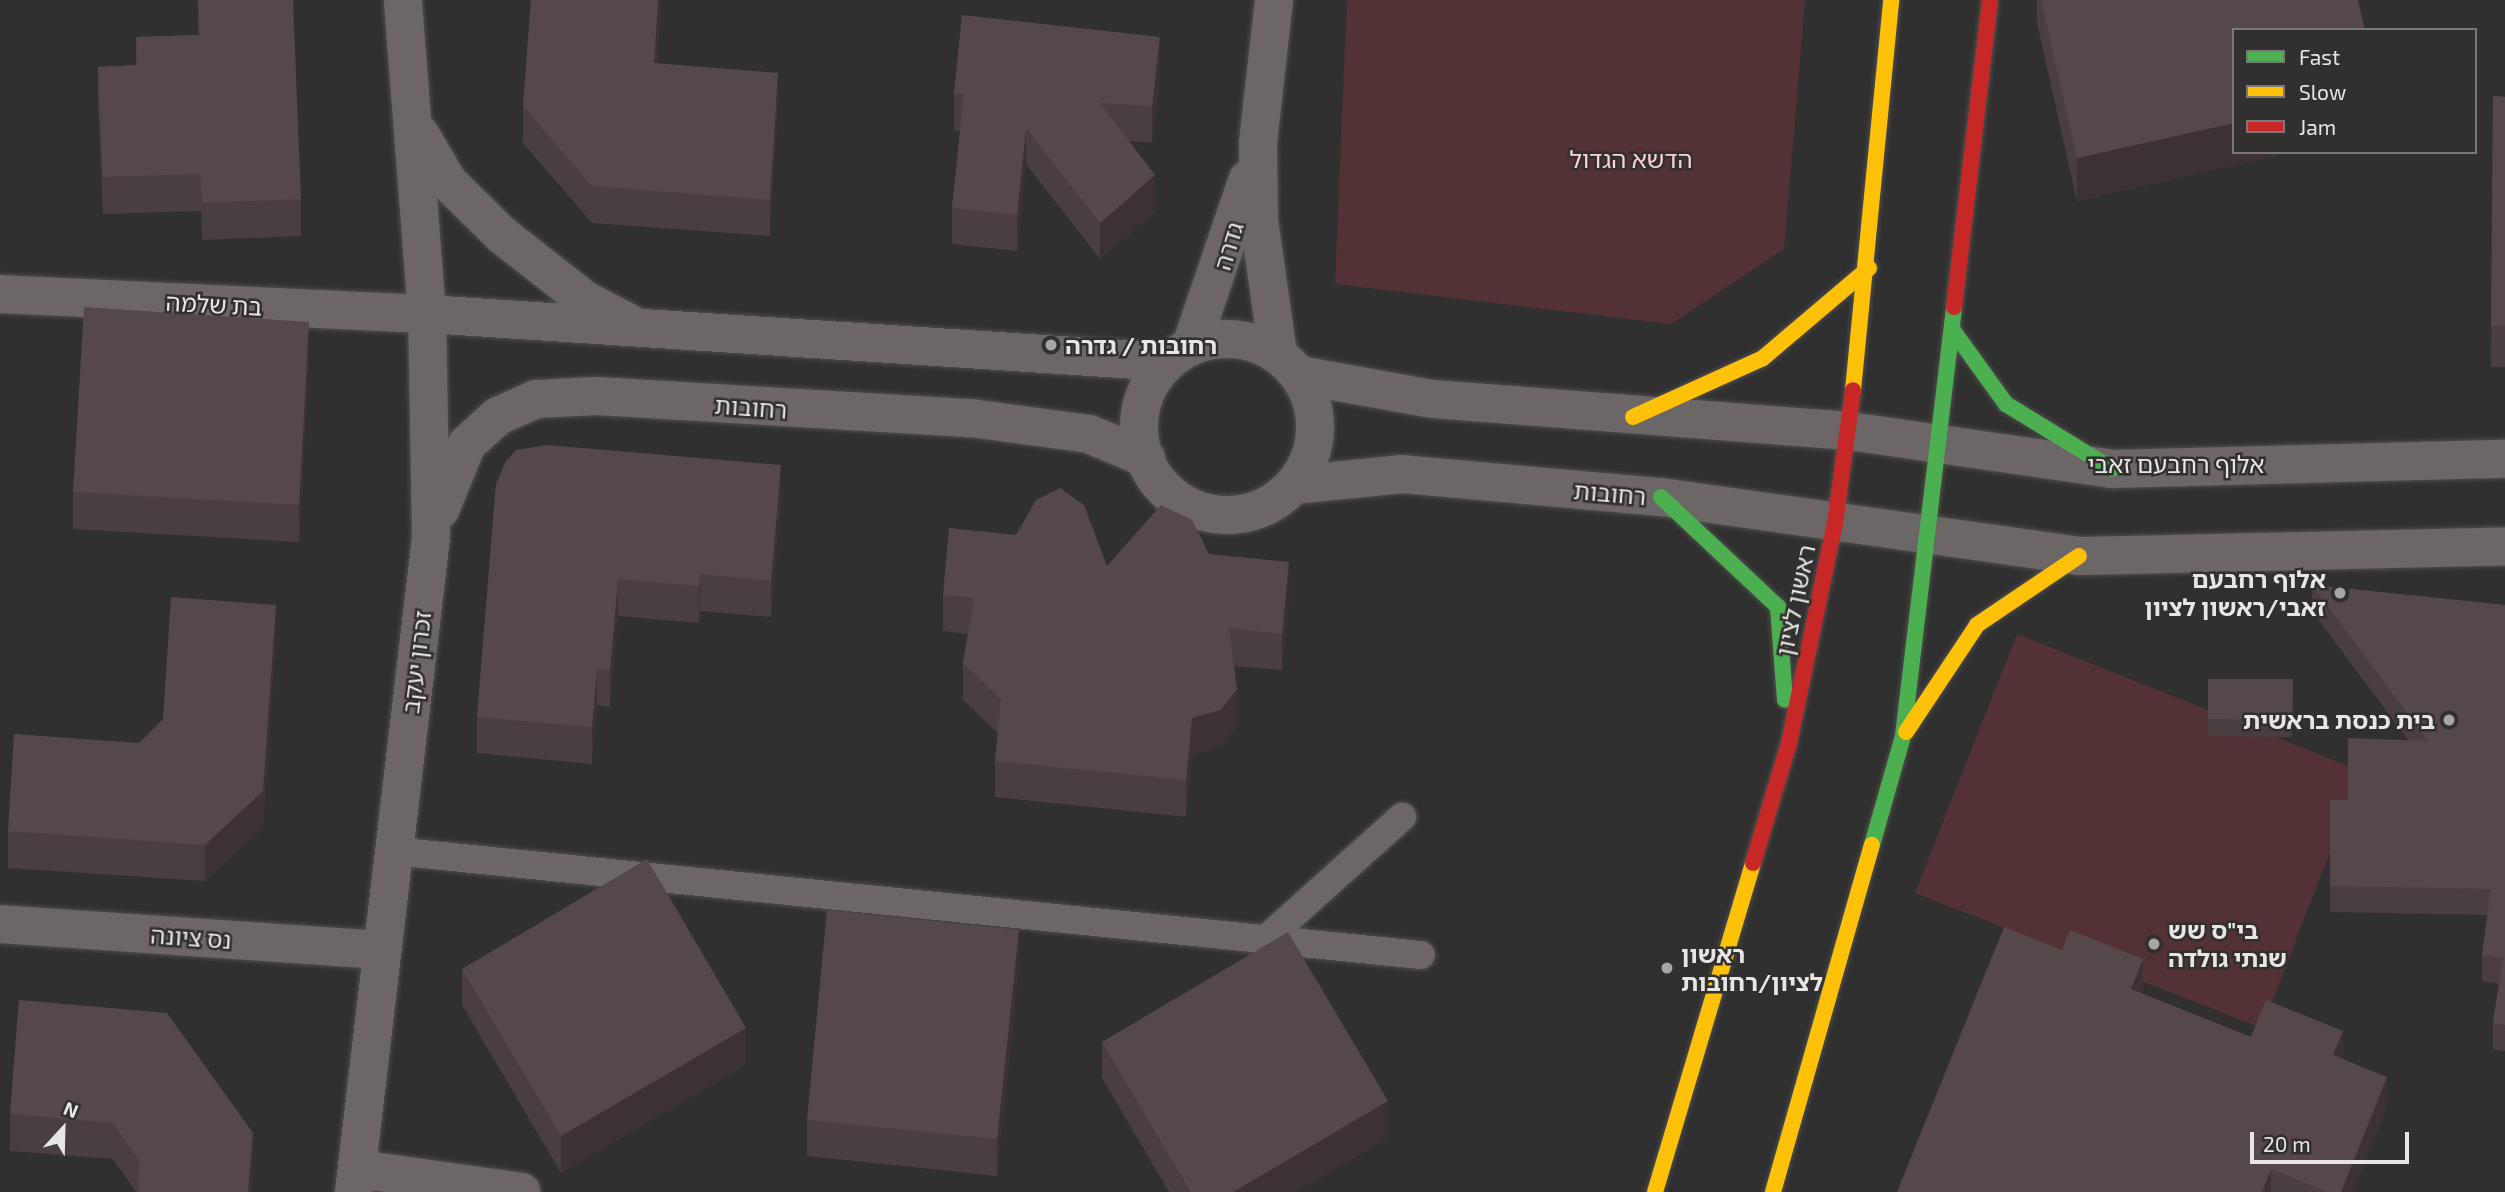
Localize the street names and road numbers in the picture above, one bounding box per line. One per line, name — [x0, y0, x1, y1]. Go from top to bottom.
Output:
street label: גדרה — [1207, 218, 1249, 274]
street label: בת שלמה — [165, 287, 263, 321]
street label: רחובות — [714, 390, 788, 424]
street label: אלוף רחבעם זאבי — [2087, 450, 2265, 478]
street label: רחובות — [1572, 475, 1648, 511]
street label: ראשון לציון — [1769, 542, 1821, 658]
street label: זכרון יעקב — [395, 609, 437, 715]
street label: נס ציונה — [149, 920, 233, 954]

